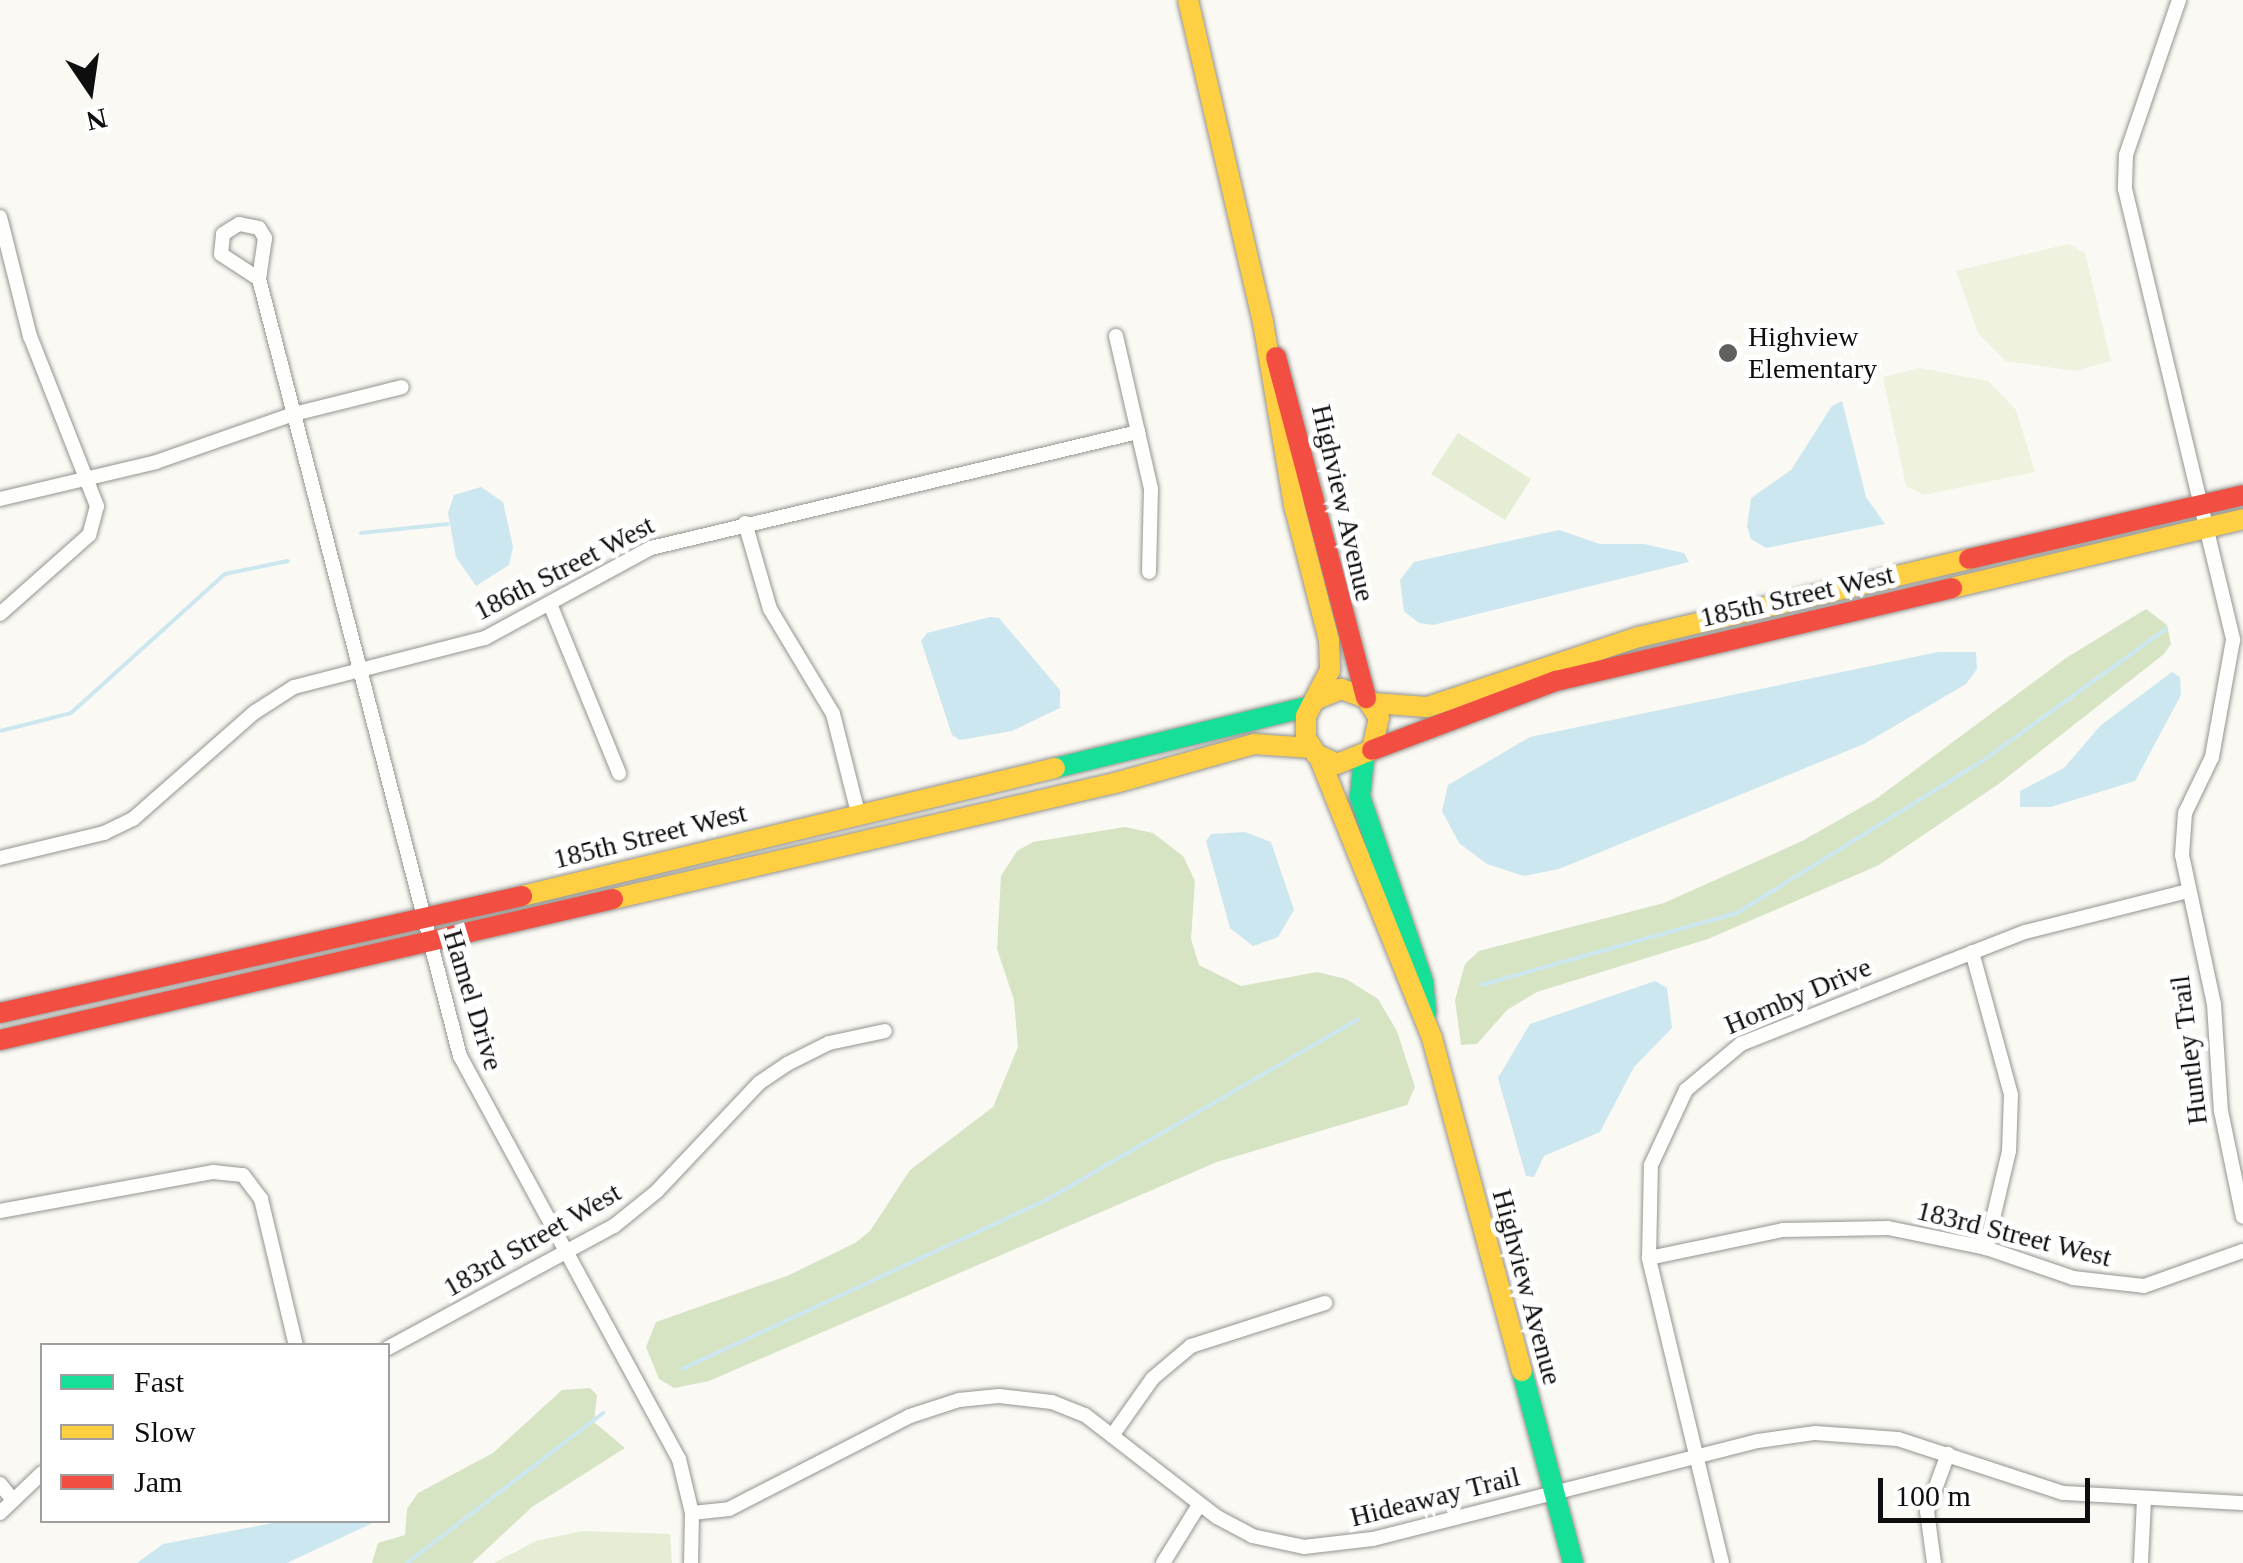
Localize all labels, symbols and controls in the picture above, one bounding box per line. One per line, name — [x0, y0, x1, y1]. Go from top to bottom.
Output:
north arrow — [40, 40, 140, 140]
text: N — [84, 102, 110, 137]
place label: Highview Elementary — [1748, 320, 1877, 386]
marker: Highview Elementary — [1717, 342, 1739, 364]
street label: Highview Avenue — [1304, 401, 1382, 605]
street label: 186th Street West — [468, 508, 660, 628]
street label: 185th Street West — [1697, 557, 1897, 635]
street label: 185th Street West — [550, 796, 750, 876]
street label: Hamel Drive — [436, 926, 510, 1074]
street label: Hornby Drive — [1719, 950, 1877, 1042]
street label: Huntley Trail — [2163, 973, 2215, 1127]
street label: 183rd Street West — [437, 1175, 627, 1305]
street label: Highview Avenue — [1485, 1185, 1569, 1389]
street label: 183rd Street West — [1913, 1194, 2115, 1274]
legend — [40, 1343, 390, 1523]
text: Fast — [134, 1365, 184, 1398]
text: Slow — [134, 1415, 196, 1448]
scale bar — [1883, 1458, 2096, 1520]
street label: Hideaway Trail — [1347, 1460, 1523, 1534]
text: Jam — [134, 1465, 182, 1498]
text: 100 m — [1895, 1479, 1971, 1512]

